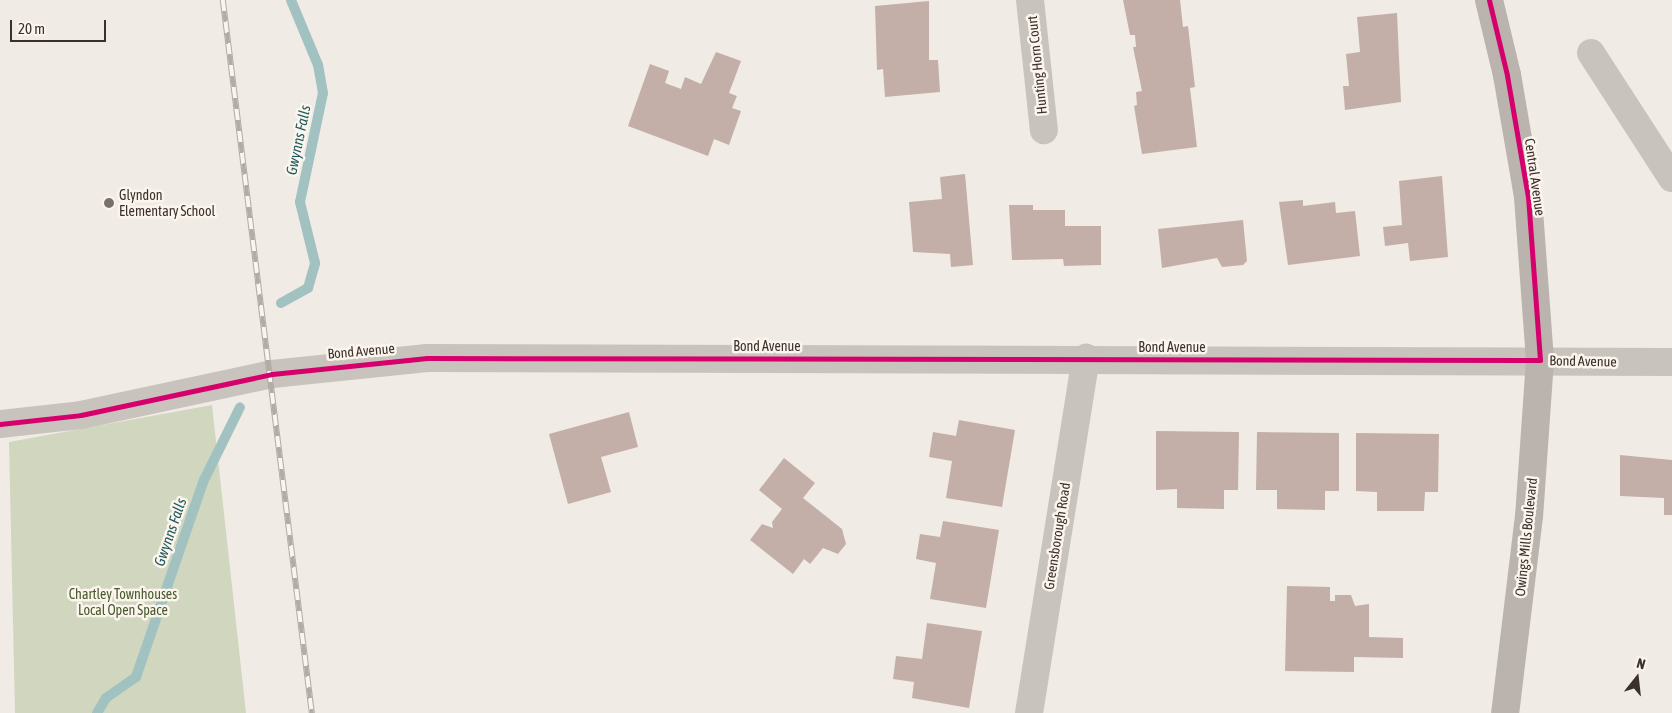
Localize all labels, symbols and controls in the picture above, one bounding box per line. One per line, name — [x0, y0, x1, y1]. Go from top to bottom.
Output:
scale bar — [12, 10, 109, 42]
street label: Hunting Horn Court — [1023, 15, 1051, 115]
text: 20 m — [18, 20, 45, 37]
water label: Gwynns Falls — [282, 103, 314, 177]
street label: Central Avenue — [1521, 137, 1549, 217]
place label: Glyndon Elementary School — [119, 187, 215, 220]
marker: Glyndon Elementary School — [103, 197, 115, 209]
street label: Bond Avenue — [733, 338, 801, 354]
street label: Bond Avenue — [1138, 339, 1206, 355]
street label: Bond Avenue — [327, 340, 395, 362]
street label: Bond Avenue — [1549, 352, 1617, 370]
street label: Owings Mills Boulevard — [1511, 477, 1541, 597]
street label: Greensborough Road — [1040, 481, 1074, 591]
water label: Gwynns Falls — [150, 496, 190, 568]
park label: Chartley Townhouses Local Open Space — [69, 586, 177, 618]
north arrow — [1612, 653, 1662, 703]
text: N — [1635, 655, 1647, 672]

